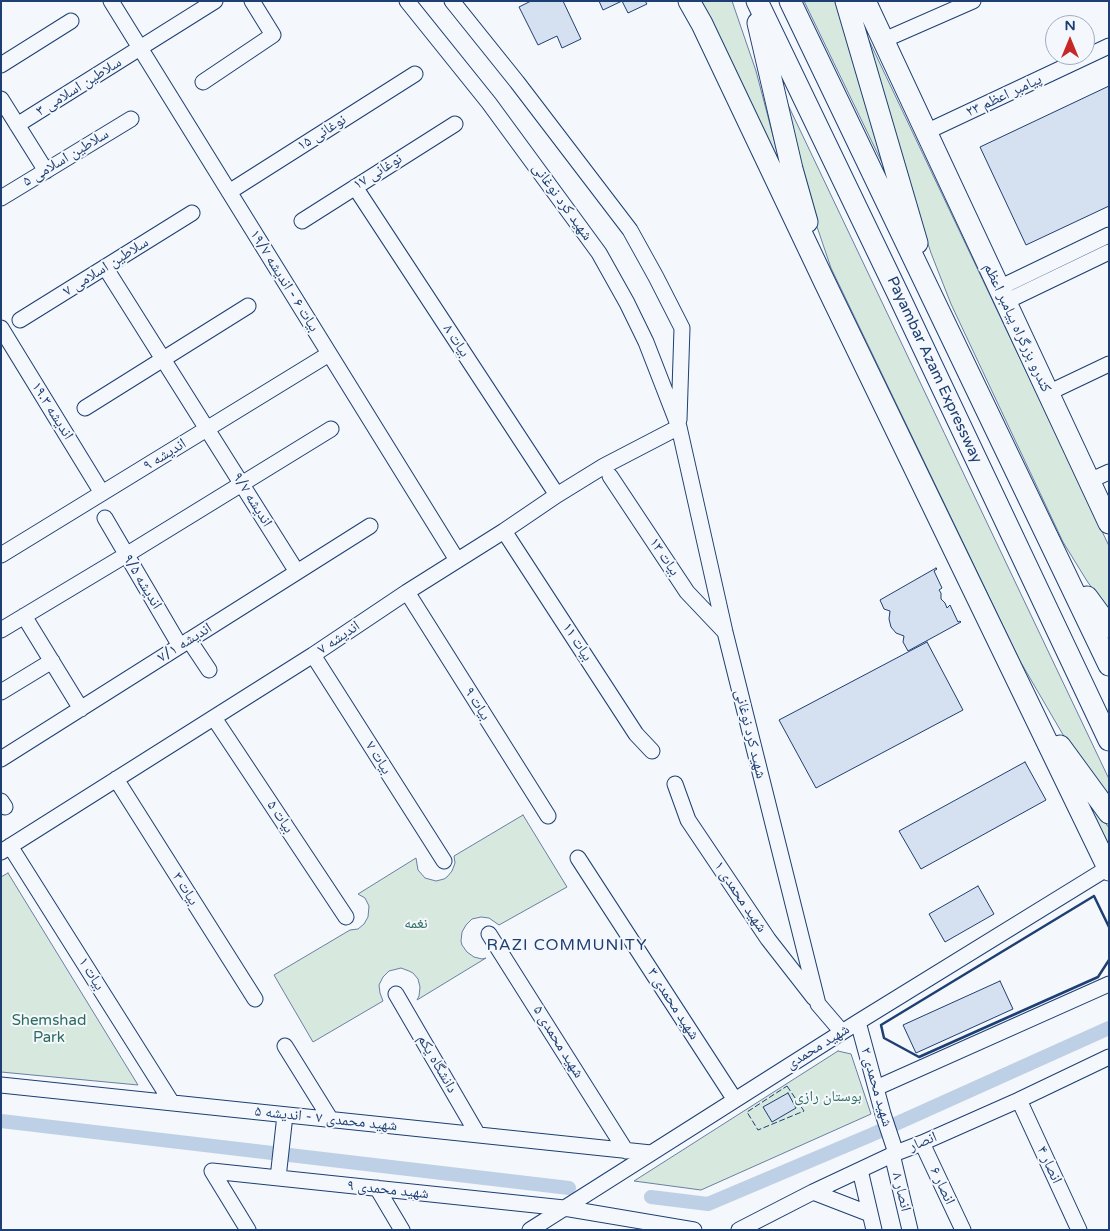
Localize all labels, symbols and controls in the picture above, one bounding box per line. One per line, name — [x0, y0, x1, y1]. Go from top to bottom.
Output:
north arrow — [1045, 15, 1095, 65]
text: N — [1064, 17, 1076, 34]
street label: سلاطین اسلامی ۳ — [33, 54, 125, 120]
street label: پیامبر اعظم ۲۳ — [963, 71, 1045, 121]
street label: نوغانی ۱۵ — [294, 111, 350, 155]
street label: سلاطین اسلامی ۵ — [20, 125, 112, 191]
street label: نوغانی ۱۷ — [350, 150, 406, 194]
street label: شهید کرد نوغانی — [528, 160, 596, 244]
street label: بیات ۶ - اندیشه ۱۹/۷ — [245, 227, 323, 335]
street label: سلاطین اسلامی ۷ — [60, 234, 152, 300]
street label: کندرو بزرگراه پیامبر اعظم — [979, 261, 1055, 395]
street label: Payambar Azam Expressway — [883, 274, 985, 466]
street label: بیات ۸ — [439, 321, 473, 361]
street label: اندیشه ۱۹.۳ — [27, 379, 77, 443]
street label: اندیشه ۹ — [140, 435, 190, 475]
street label: اندیشه ۹/۷ — [228, 469, 276, 531]
street label: بیات ۱۳ — [645, 534, 683, 580]
street label: اندیشه ۹/۵ — [119, 551, 165, 613]
street label: اندیشه ۷ — [314, 617, 364, 659]
street label: اندیشه ۷/۱ — [154, 619, 216, 667]
street label: بیات ۱۱ — [558, 619, 596, 665]
street label: بیات ۹ — [460, 684, 494, 724]
street label: شهید کرد نوغانی — [730, 688, 770, 780]
street label: بیات ۷ — [361, 738, 395, 778]
street label: بیات ۵ — [263, 797, 297, 837]
street label: شهید محمدی ۱ — [710, 858, 770, 936]
street label: بیات ۳ — [168, 869, 202, 909]
park label: نغمه — [404, 915, 428, 933]
district label: RAZI COMMUNITY — [485, 936, 649, 956]
street label: بیات ۱ — [74, 954, 108, 994]
street label: شهید محمدی ۳ — [643, 965, 703, 1043]
street label: شهید محمدی ۵ — [529, 1002, 587, 1082]
park label: Shemshad Park — [12, 1012, 86, 1047]
street label: شهید محمدی — [783, 1020, 853, 1074]
street label: دانشگاه یکم — [413, 1032, 461, 1096]
street label: شهید محمدی ۲ — [856, 1045, 896, 1129]
park label: بوستان رازی — [794, 1088, 862, 1106]
street label: شهید محمدی ۷ - اندیشه ۵ — [254, 1103, 398, 1135]
street label: انصار — [906, 1128, 940, 1156]
street label: انصار ۴ — [1032, 1143, 1066, 1187]
street label: انصار ۶ — [925, 1164, 959, 1208]
street label: انصار ۸ — [887, 1171, 915, 1213]
street label: شهید محمدی ۹ — [346, 1177, 430, 1203]

